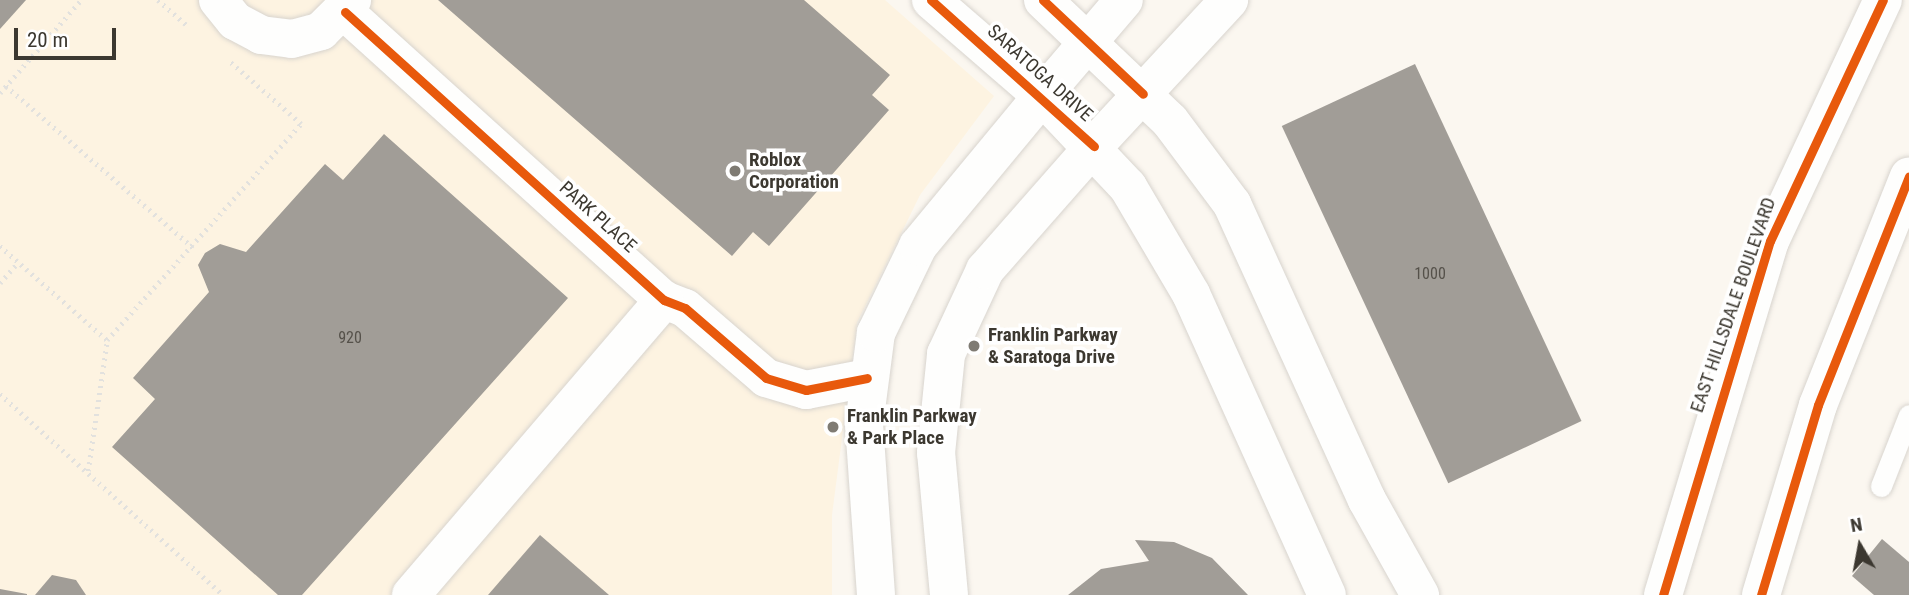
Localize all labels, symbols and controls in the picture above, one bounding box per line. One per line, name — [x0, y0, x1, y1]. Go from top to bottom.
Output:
scale bar — [18, 14, 119, 58]
street label: SARATOGA DRIVE — [983, 20, 1097, 126]
text: 20 m — [27, 28, 68, 52]
place label: Roblox Corporation — [749, 149, 839, 193]
marker: Roblox Corporation — [727, 163, 743, 179]
street label: PARK PLACE — [555, 176, 641, 258]
street label: EAST HILLSDALE BOULEVARD — [1685, 194, 1781, 416]
house number: 1000 — [1414, 264, 1446, 284]
place label: Franklin Parkway & Saratoga Drive — [988, 324, 1118, 368]
house number: 920 — [338, 328, 362, 348]
marker: Franklin Parkway & Saratoga Drive — [966, 338, 982, 354]
place label: Franklin Parkway & Park Place — [847, 405, 977, 449]
marker: Franklin Parkway & Park Place — [825, 419, 841, 435]
north arrow — [1825, 511, 1895, 581]
text: N — [1849, 512, 1864, 537]

